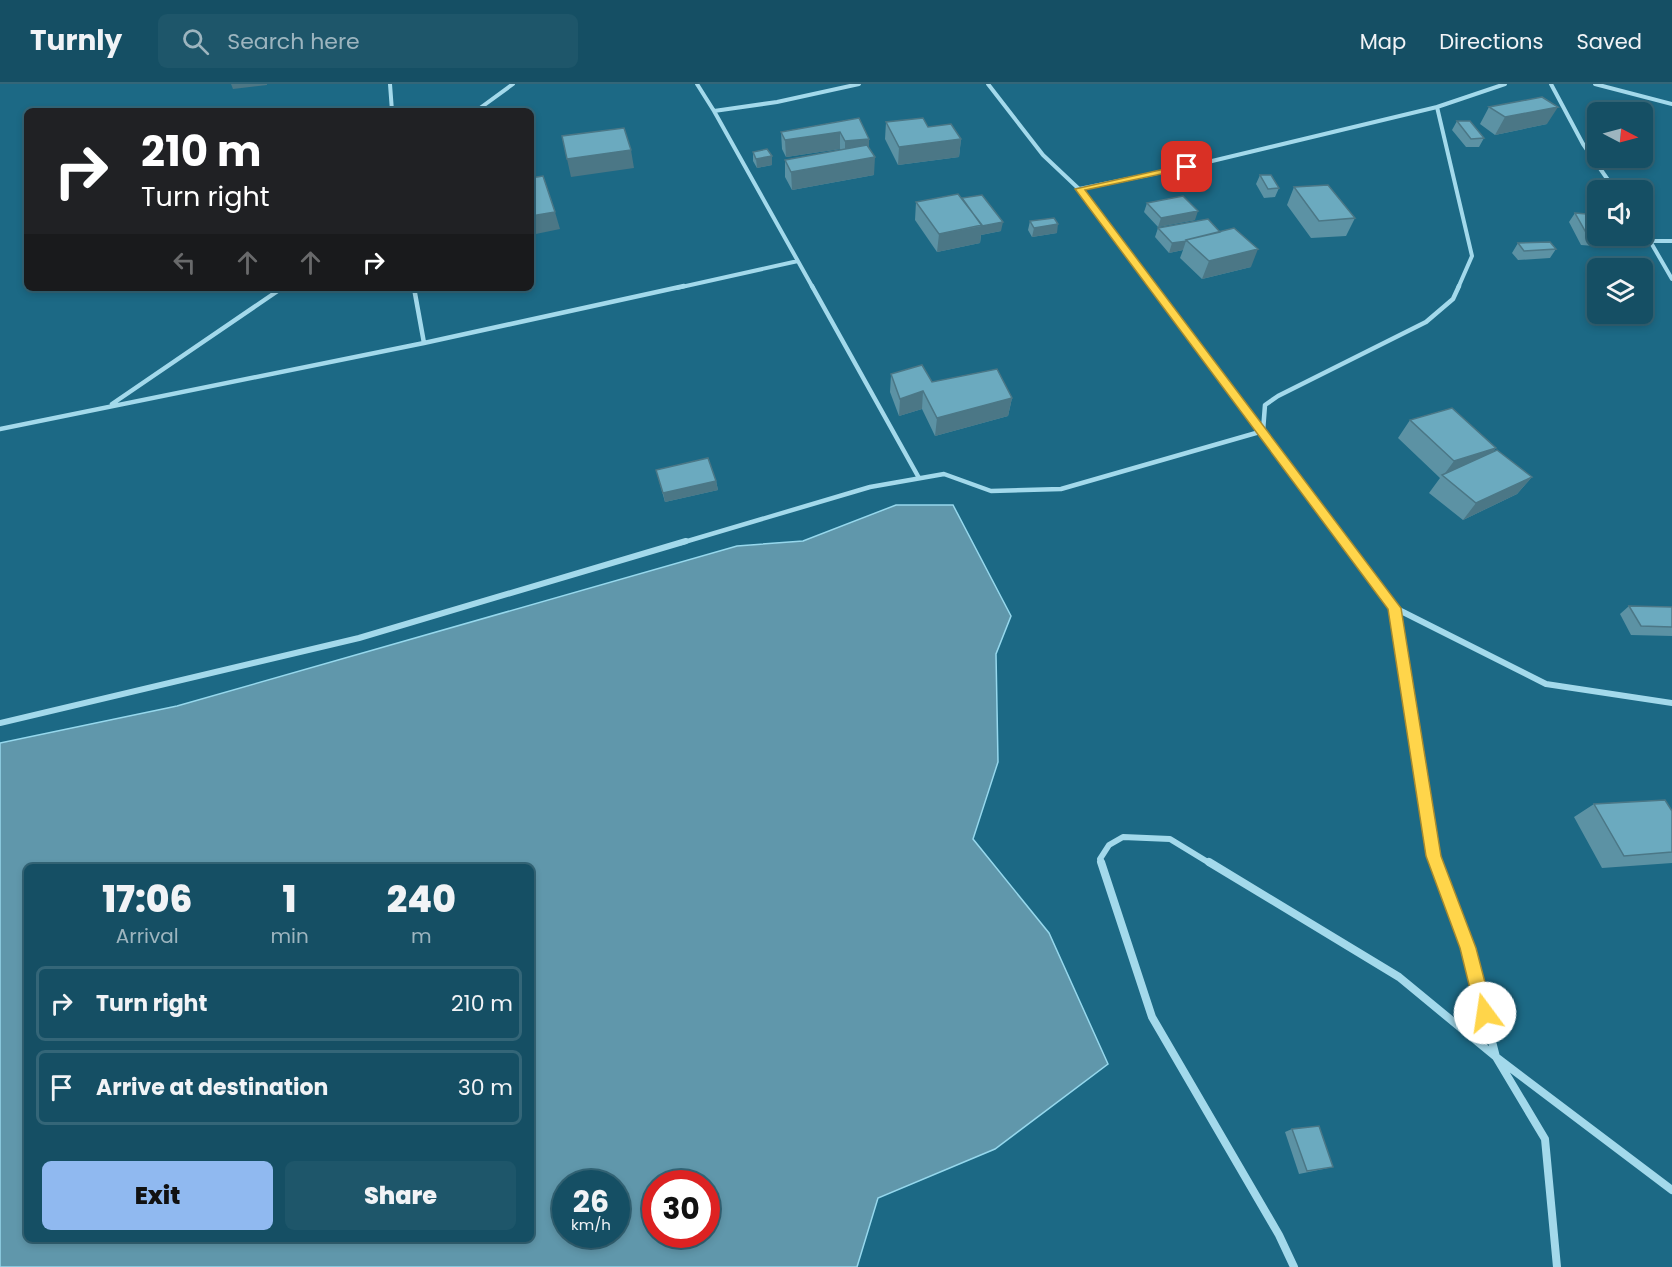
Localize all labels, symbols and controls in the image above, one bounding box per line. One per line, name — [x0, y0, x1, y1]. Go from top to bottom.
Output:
search box — [158, 14, 578, 68]
text: Turnly — [30, 21, 122, 60]
icon: search — [179, 25, 212, 58]
text: Search here — [227, 26, 360, 57]
text: Map — [1360, 27, 1406, 56]
text: Directions — [1439, 27, 1543, 56]
text: Saved — [1576, 27, 1642, 56]
north arrow — [1587, 102, 1653, 168]
map controls — [1587, 102, 1653, 324]
text: 210 m — [141, 122, 262, 181]
icon: right — [42, 132, 120, 210]
pin — [1161, 141, 1212, 192]
icon: arrive — [1170, 150, 1203, 183]
text: Turn right — [141, 178, 270, 215]
button: sound — [1587, 180, 1653, 246]
icon: left — [168, 246, 201, 279]
icon: ahead — [231, 246, 264, 279]
icon: ahead — [294, 246, 327, 279]
icon: right — [357, 246, 390, 279]
button: layers — [1587, 258, 1653, 324]
text: 17:06 — [102, 874, 192, 925]
text: 1 — [283, 874, 297, 925]
text: 240 — [387, 874, 456, 925]
text: Arrival — [116, 922, 179, 950]
text: min — [270, 922, 309, 950]
text: m — [411, 922, 432, 950]
position arrow — [1453, 981, 1517, 1045]
icon: right — [45, 987, 78, 1020]
text: Turn right — [96, 988, 207, 1019]
text: 210 m — [451, 988, 513, 1019]
icon: arrive — [45, 1071, 78, 1104]
text: Arrive at destination — [96, 1072, 328, 1103]
text: 30 m — [458, 1072, 513, 1103]
button: Exit — [42, 1161, 273, 1230]
button: Share — [285, 1161, 516, 1230]
speed limit sign: 30 — [642, 1170, 720, 1248]
text: 26 — [573, 1180, 609, 1223]
text: km/h — [571, 1214, 611, 1235]

